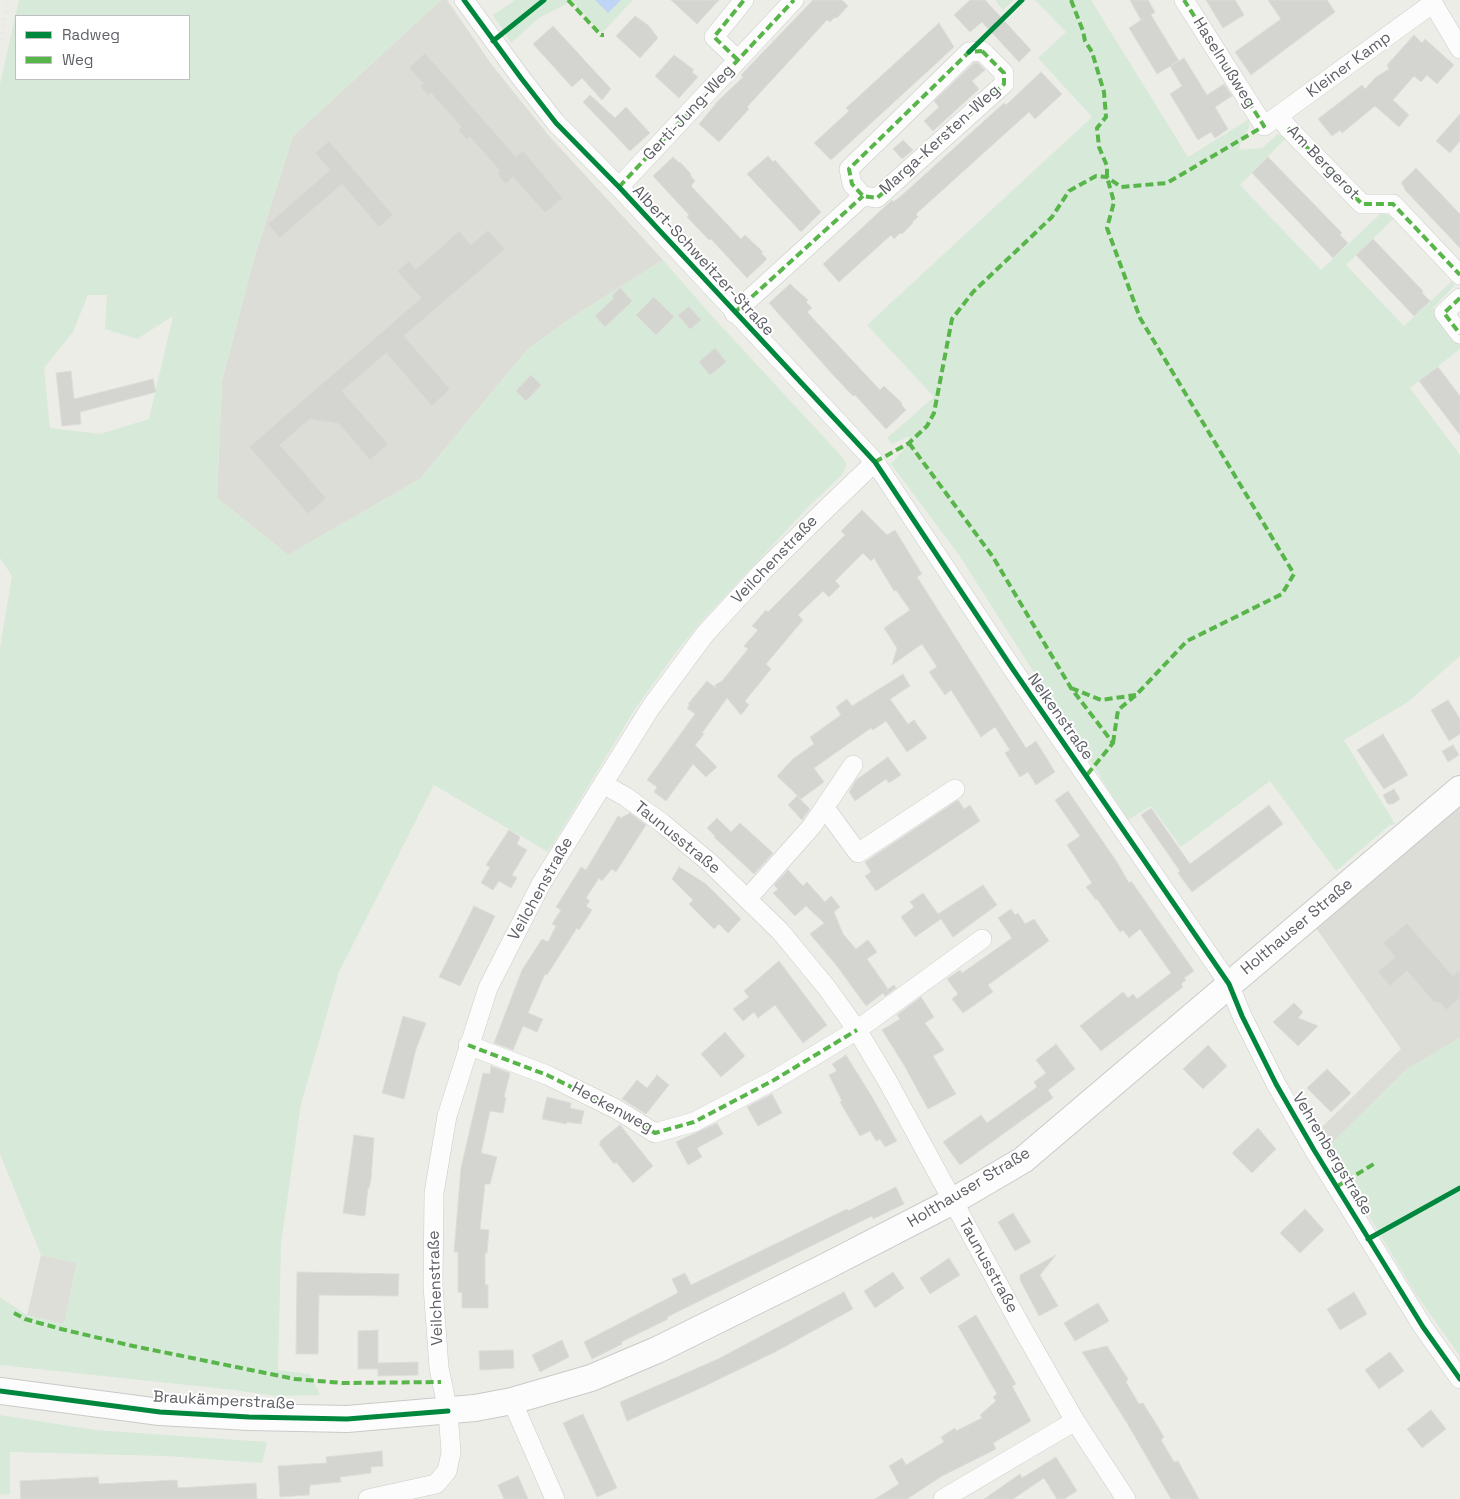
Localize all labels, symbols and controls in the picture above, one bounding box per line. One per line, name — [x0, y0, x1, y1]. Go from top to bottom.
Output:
street label: Haselnußweg — [1189, 14, 1259, 112]
legend — [15, 15, 190, 80]
text: Radweg — [62, 25, 120, 44]
street label: Kleiner Kamp — [1303, 28, 1395, 102]
text: Weg — [62, 50, 93, 69]
street label: Gerti-Jung-Weg — [640, 61, 738, 165]
street label: Marga-Kersten-Weg — [876, 81, 1004, 199]
street label: Am Bergerot — [1283, 122, 1363, 204]
street label: Albert-Schweitzer-Straße — [628, 182, 778, 340]
street label: Veilchenstraße — [728, 512, 822, 608]
street label: Nelkenstraße — [1023, 670, 1097, 764]
street label: Taunusstraße — [630, 798, 724, 878]
street label: Veilchenstraße — [505, 834, 577, 944]
street label: Holthauser Straße — [1237, 875, 1357, 979]
street label: Heckenweg — [568, 1079, 656, 1137]
street label: Vehrenbergstraße — [1288, 1089, 1376, 1219]
street label: Holthauser Straße — [904, 1144, 1034, 1232]
street label: Taunusstraße — [954, 1216, 1022, 1316]
street label: Veilchenstraße — [424, 1230, 448, 1346]
street label: Braukämperstraße — [152, 1388, 296, 1414]

